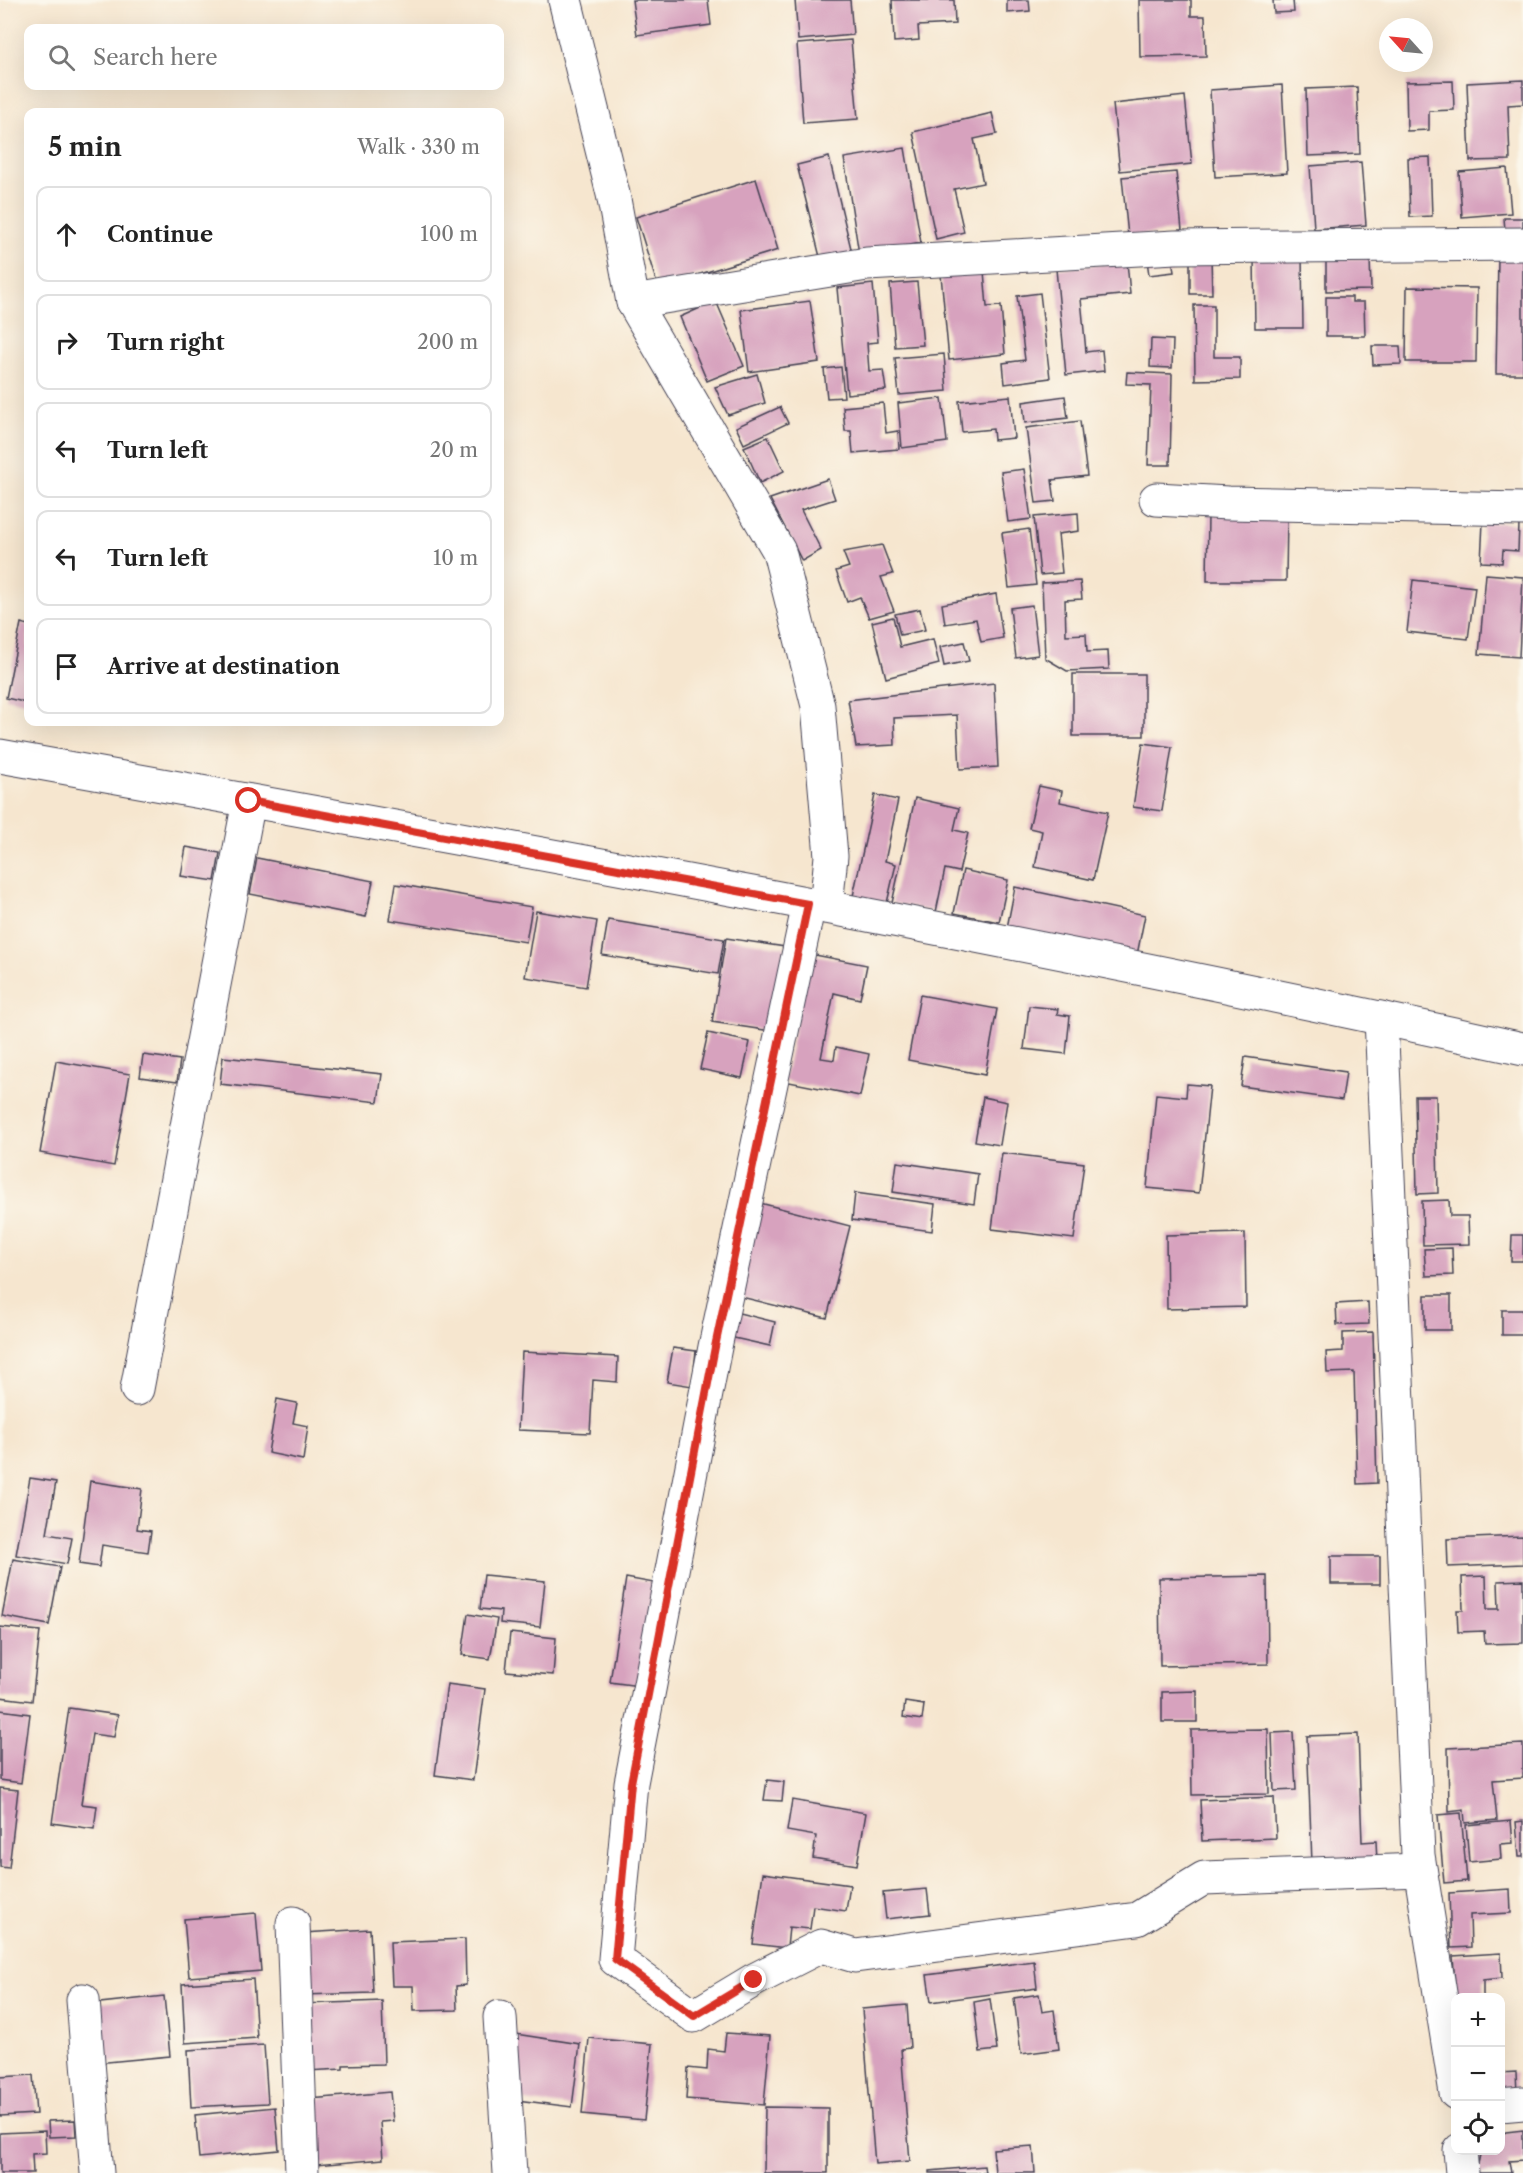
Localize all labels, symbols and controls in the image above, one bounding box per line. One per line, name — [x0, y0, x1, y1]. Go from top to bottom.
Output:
north arrow — [1379, 18, 1433, 72]
search box — [24, 24, 504, 90]
icon: search — [45, 41, 78, 74]
text: Search here — [93, 44, 218, 71]
text: 5 min — [48, 131, 122, 163]
text: Walk · 330 m — [357, 135, 480, 159]
icon: ahead — [50, 218, 83, 251]
text: Continue — [107, 221, 213, 248]
text: 100 m — [420, 222, 478, 246]
icon: right — [50, 326, 83, 359]
text: Turn right — [107, 329, 225, 356]
text: 200 m — [417, 330, 478, 354]
icon: left — [50, 434, 83, 467]
text: Turn left — [107, 437, 208, 464]
text: 20 m — [430, 438, 478, 462]
icon: left — [50, 542, 83, 575]
text: Turn left — [107, 545, 208, 572]
text: 10 m — [433, 546, 478, 570]
icon: arrive — [50, 650, 83, 683]
text: Arrive at destination — [107, 653, 340, 680]
route start — [235, 787, 261, 813]
route end — [740, 1966, 766, 1992]
map controls — [1451, 1993, 1505, 2155]
button: + — [1451, 1993, 1505, 2047]
button: − — [1451, 2047, 1505, 2101]
button: locate — [1451, 2101, 1505, 2155]

